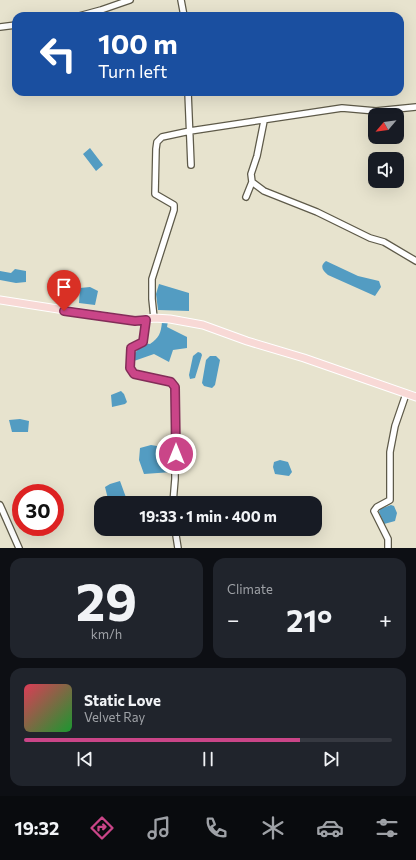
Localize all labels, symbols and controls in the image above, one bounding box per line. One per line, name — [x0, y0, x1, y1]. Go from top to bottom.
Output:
text: 100 m — [98, 26, 178, 60]
icon: left — [32, 28, 84, 80]
text: Turn left — [98, 60, 167, 82]
north arrow — [368, 108, 404, 144]
map controls — [368, 108, 404, 188]
button: sound — [368, 152, 404, 188]
pin — [47, 270, 81, 311]
icon: arrive — [53, 276, 75, 298]
position arrow — [155, 433, 197, 475]
speed limit sign: 30 — [12, 484, 64, 536]
text: 19:33 · 1 min · 400 m — [139, 507, 277, 525]
text: 29 — [76, 568, 137, 632]
text: Climate — [227, 581, 273, 597]
text: 21° — [286, 601, 332, 638]
text: − — [227, 606, 240, 633]
text: + — [379, 606, 392, 633]
text: km/h — [91, 626, 122, 642]
text: Static Love — [84, 691, 161, 709]
text: Velvet Ray — [84, 709, 145, 725]
icon: previous — [74, 748, 96, 770]
icon: pause — [197, 748, 219, 770]
icon: next — [320, 748, 342, 770]
icon: directions — [88, 814, 116, 842]
icon: music — [145, 814, 173, 842]
icon: phone — [202, 814, 230, 842]
icon: climate — [259, 814, 287, 842]
icon: car — [316, 814, 344, 842]
icon: filters — [373, 814, 401, 842]
text: 19:32 — [15, 817, 59, 839]

